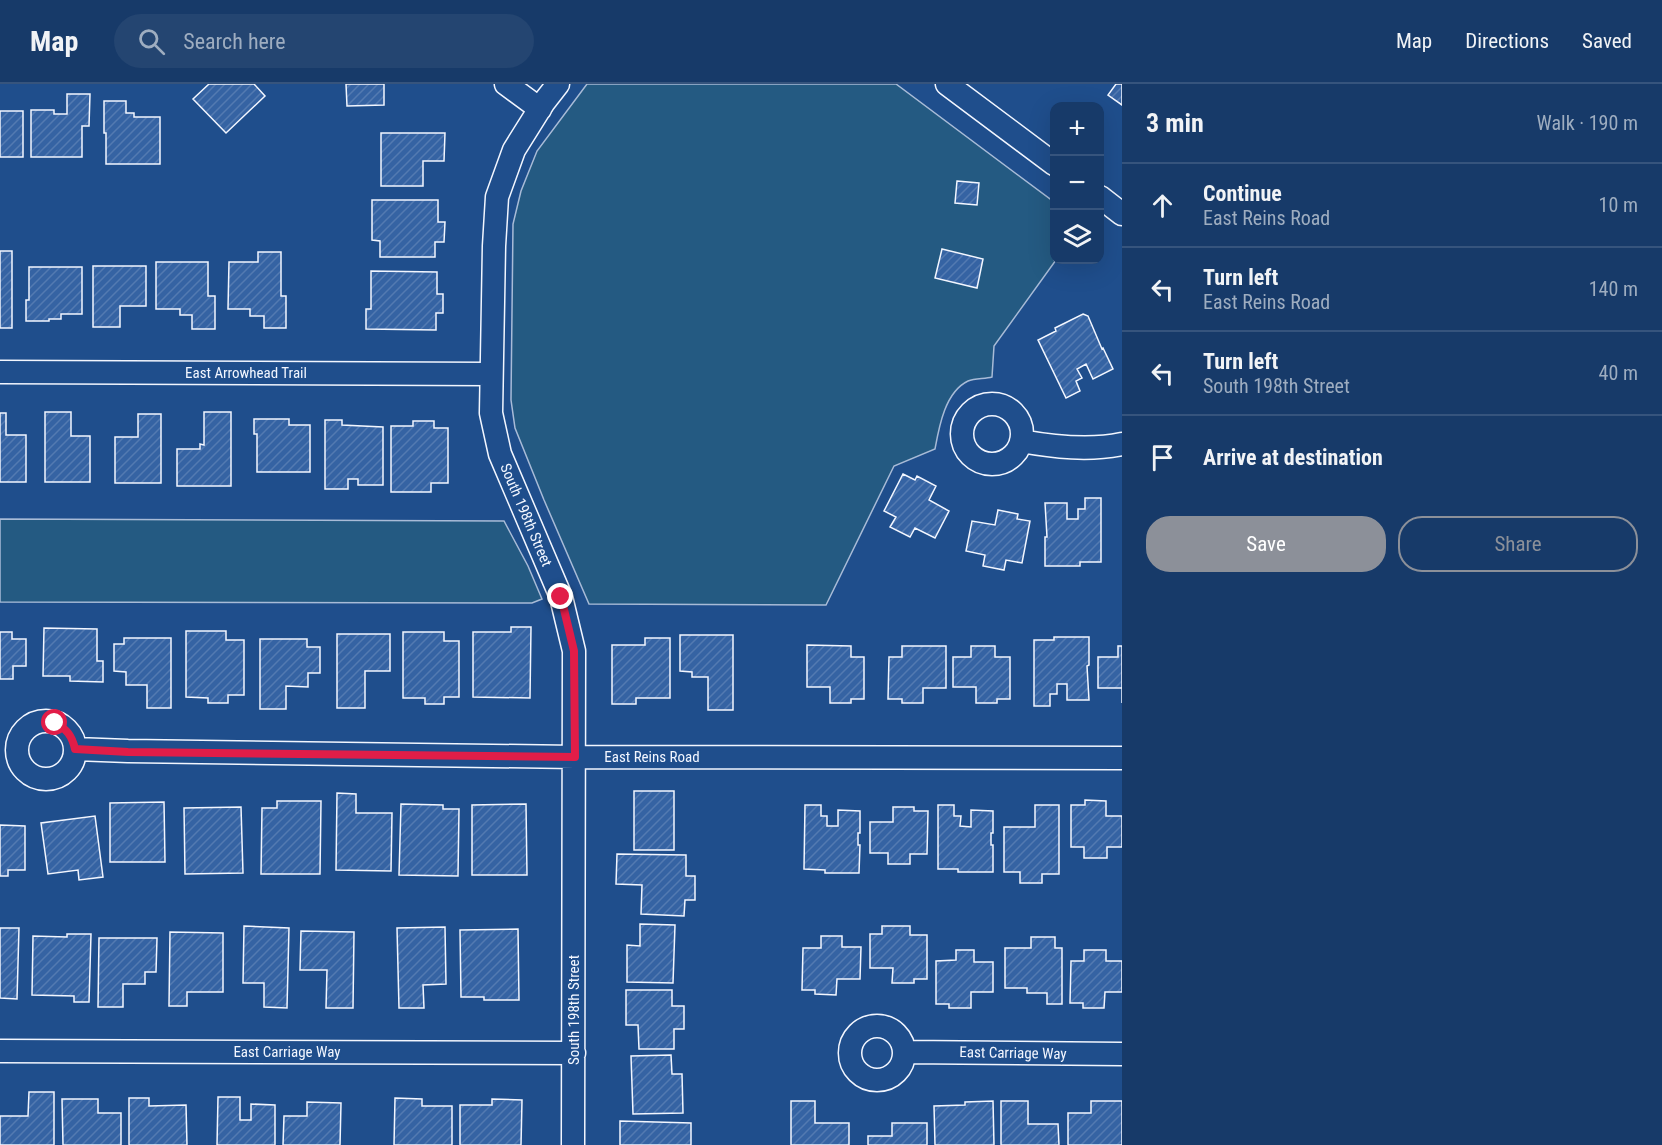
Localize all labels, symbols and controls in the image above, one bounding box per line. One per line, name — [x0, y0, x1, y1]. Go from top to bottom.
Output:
search box — [114, 14, 534, 68]
text: Map — [30, 25, 78, 58]
icon: search — [135, 25, 168, 58]
text: Search here — [183, 29, 286, 54]
text: Map — [1396, 29, 1432, 53]
text: Directions — [1465, 29, 1549, 53]
text: Saved — [1582, 29, 1632, 53]
map controls — [1050, 102, 1104, 264]
button: + — [1050, 102, 1104, 156]
text: 3 min — [1146, 108, 1204, 138]
text: Walk · 190 m — [1537, 111, 1638, 135]
button: − — [1050, 156, 1104, 210]
text: Continue — [1203, 181, 1282, 206]
icon: ahead — [1146, 189, 1179, 222]
text: 10 m — [1599, 193, 1638, 217]
text: East Reins Road — [1203, 206, 1330, 230]
button: layers — [1050, 210, 1104, 264]
text: Turn left — [1203, 265, 1278, 290]
icon: left — [1146, 273, 1179, 306]
text: 140 m — [1589, 277, 1638, 301]
text: East Reins Road — [1203, 290, 1330, 314]
text: Turn left — [1203, 349, 1278, 374]
icon: left — [1146, 357, 1179, 390]
text: 40 m — [1599, 361, 1638, 385]
street label: East Arrowhead Trail — [185, 364, 307, 382]
text: South 198th Street — [1203, 374, 1350, 398]
icon: arrive — [1146, 441, 1179, 474]
text: Arrive at destination — [1203, 445, 1383, 470]
street label: South 198th Street — [496, 461, 556, 569]
button: Save — [1146, 516, 1386, 572]
button: Share — [1398, 516, 1638, 572]
route end — [547, 583, 573, 609]
route start — [41, 709, 67, 735]
street label: East Reins Road — [604, 748, 700, 766]
street label: South 198th Street — [565, 955, 583, 1065]
street label: East Carriage Way — [233, 1043, 341, 1061]
street label: East Carriage Way — [959, 1043, 1067, 1063]

